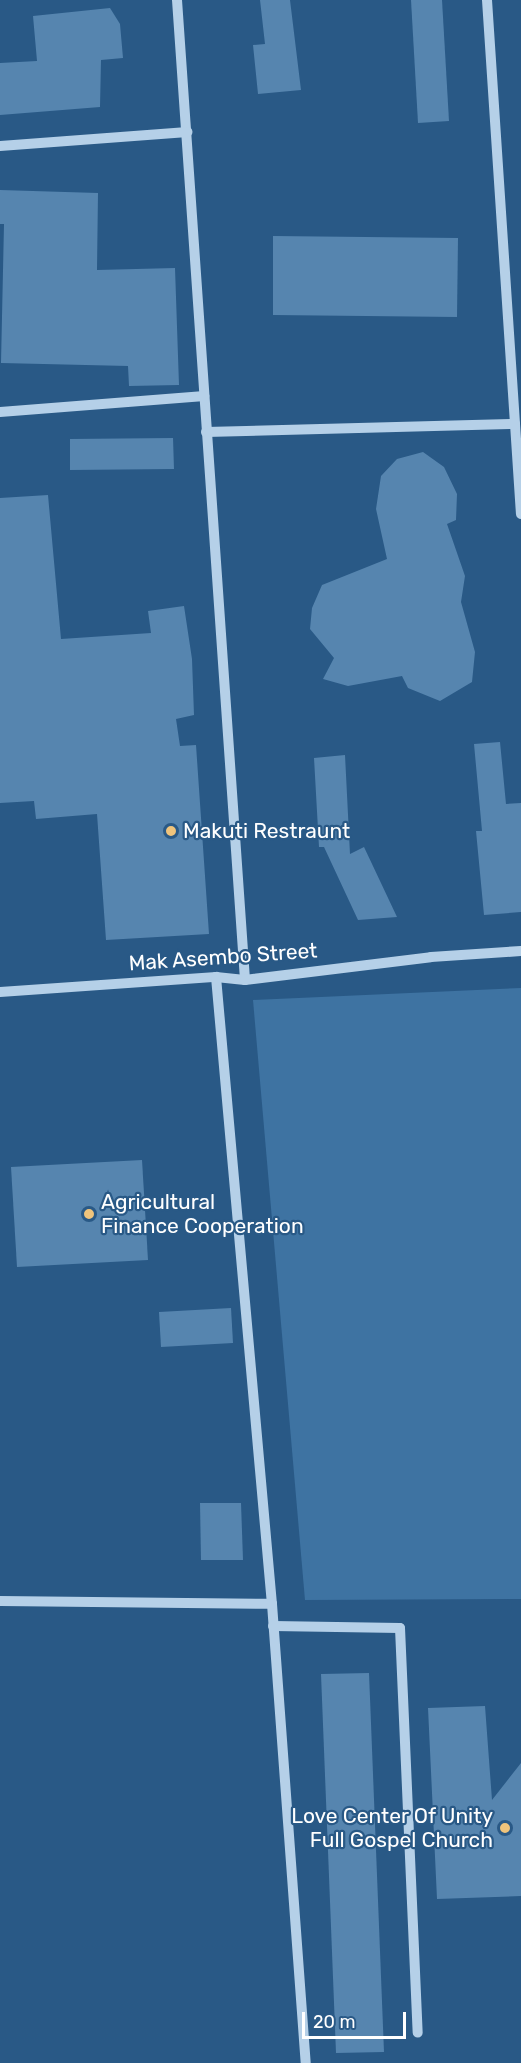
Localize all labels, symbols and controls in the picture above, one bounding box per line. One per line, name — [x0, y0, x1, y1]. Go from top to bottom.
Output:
place label: Makuti Restraunt — [183, 818, 350, 844]
marker: Makuti Restraunt — [164, 824, 178, 838]
street label: Mak Asembo Street — [127, 938, 319, 976]
place label: Agricultural Finance Cooperation — [101, 1189, 304, 1239]
marker: Agricultural Finance Cooperation — [82, 1207, 96, 1221]
place label: Love Center Of Unity Full Gospel Church — [290, 1803, 493, 1853]
marker: Love Center Of Unity Full Gospel Church — [498, 1821, 512, 1835]
scale bar — [305, 2000, 408, 2038]
text: 20 m — [313, 2011, 355, 2033]

